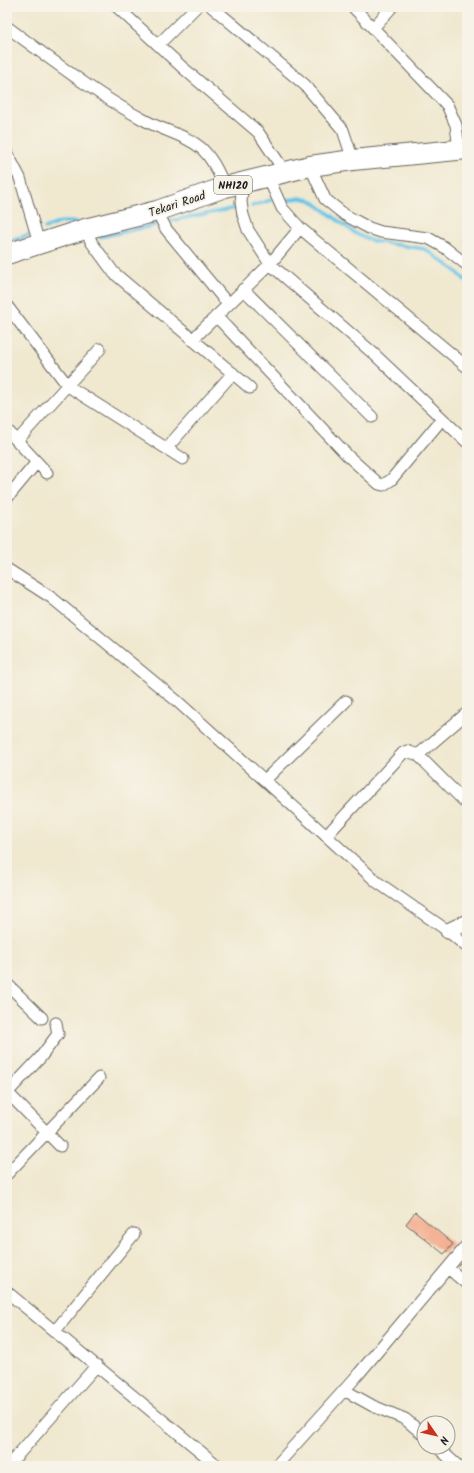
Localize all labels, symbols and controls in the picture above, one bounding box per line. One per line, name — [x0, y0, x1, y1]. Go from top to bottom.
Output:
road number: NH120 — [214, 176, 252, 194]
street label: Tekari Road — [146, 186, 209, 223]
north arrow — [416, 1415, 456, 1455]
text: N — [434, 1432, 453, 1448]

